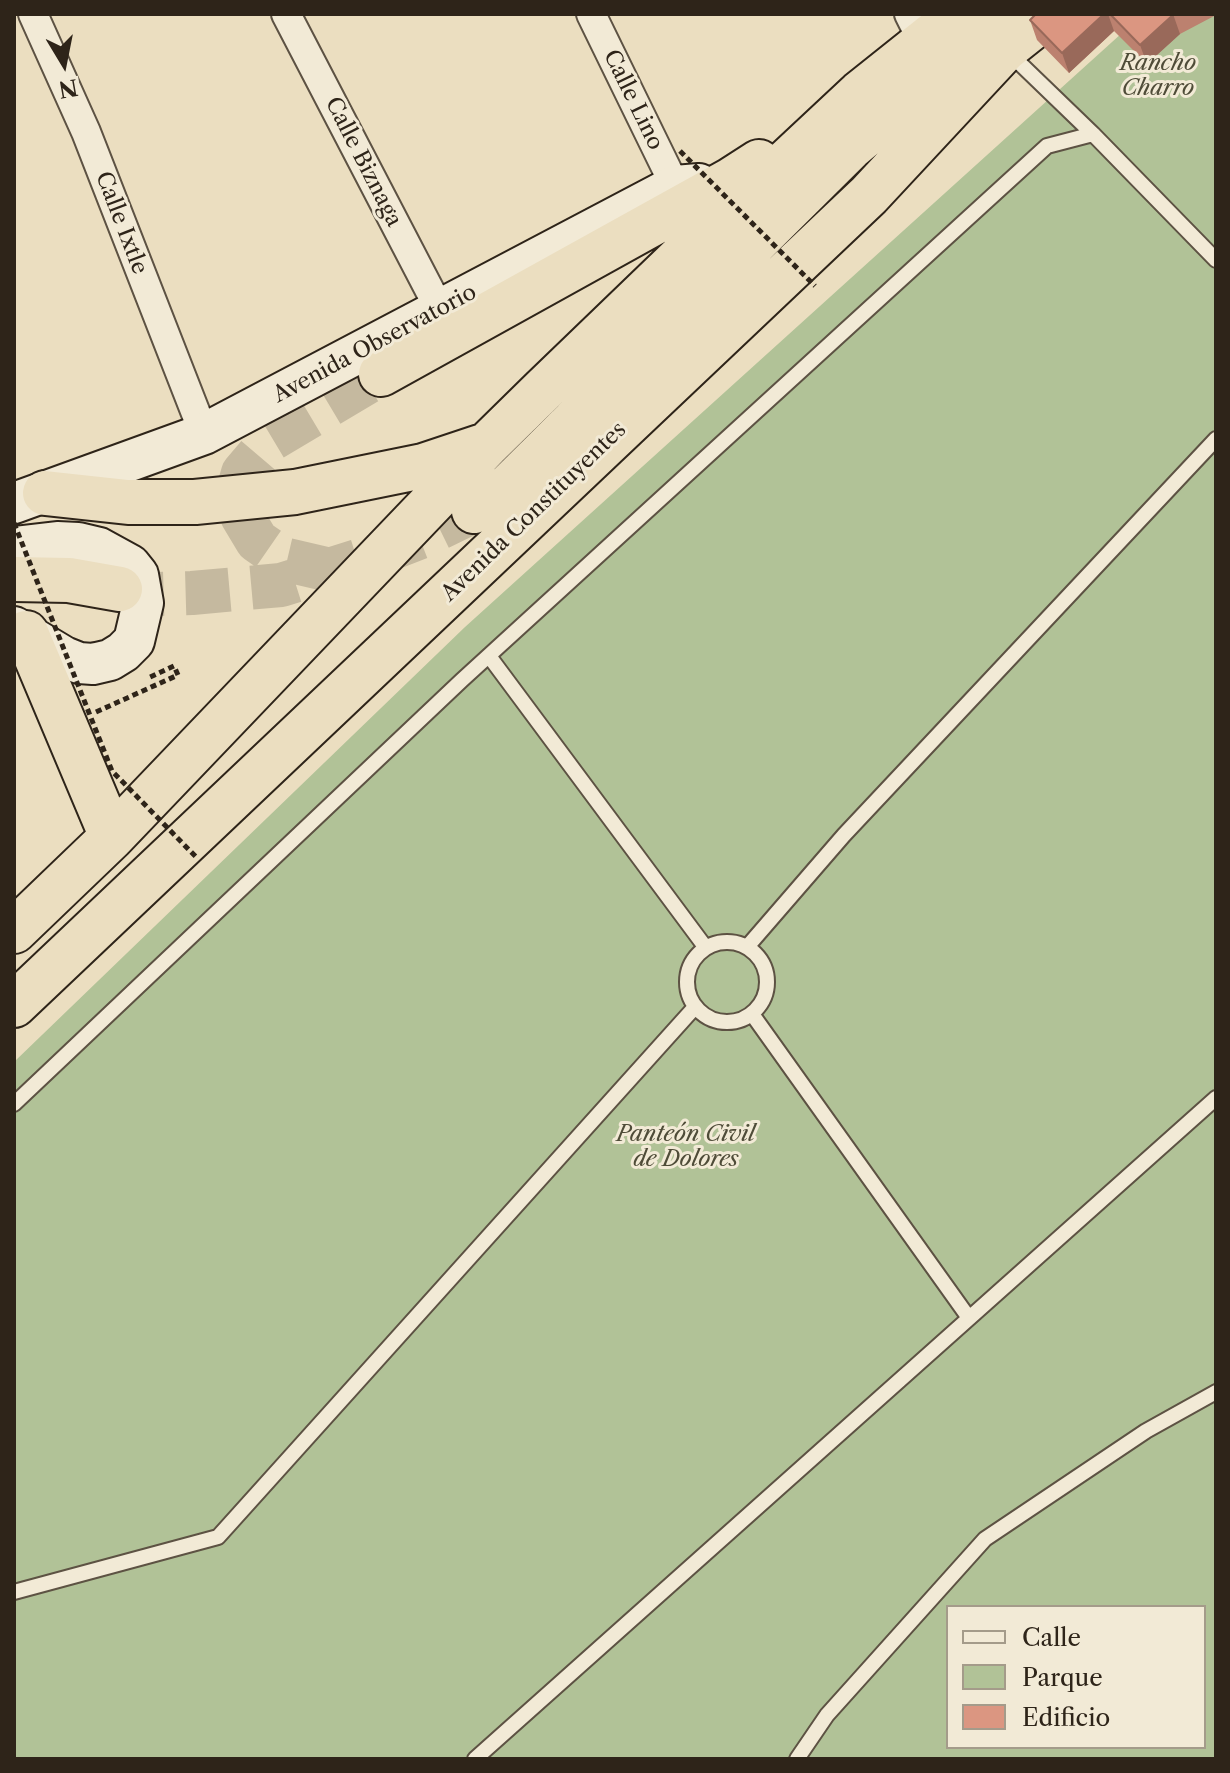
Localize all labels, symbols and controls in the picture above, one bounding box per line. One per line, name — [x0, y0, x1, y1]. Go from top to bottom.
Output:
north arrow — [24, 24, 104, 104]
street label: Calle Lino — [597, 46, 669, 154]
park label: Rancho Charro — [1120, 51, 1196, 102]
text: N — [56, 73, 80, 103]
street label: Calle Biznaga — [319, 93, 407, 231]
street label: Calle Ixtle — [89, 168, 153, 278]
street label: Avenida Observatorio — [269, 279, 481, 409]
street label: Avenida Constituyentes — [436, 417, 632, 607]
park label: Panteón Civil de Dolores — [617, 1122, 755, 1174]
legend — [946, 1605, 1206, 1749]
text: Calle — [1022, 1623, 1081, 1652]
text: Parque — [1022, 1663, 1103, 1692]
text: Edificio — [1022, 1703, 1110, 1732]

